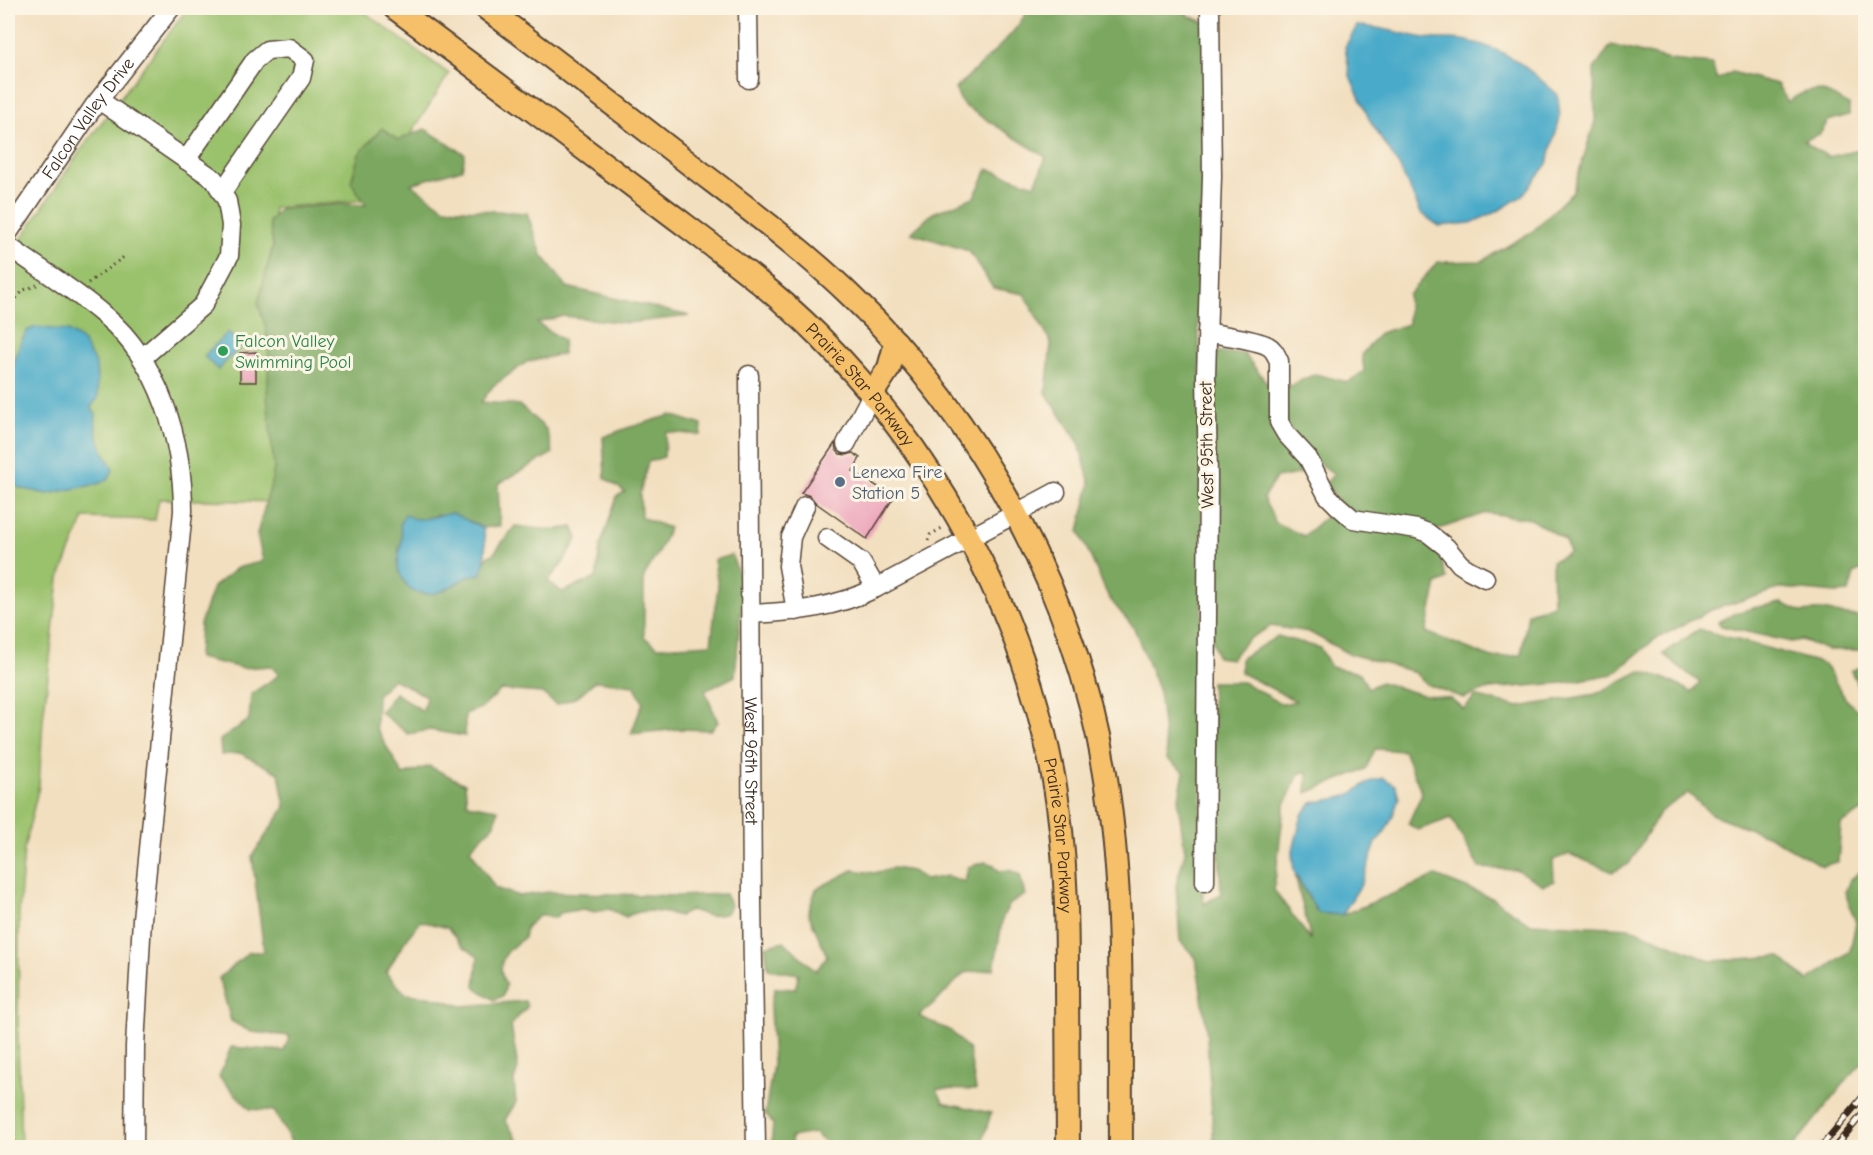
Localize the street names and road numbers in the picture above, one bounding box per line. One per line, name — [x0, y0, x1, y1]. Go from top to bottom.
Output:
street label: Falcon Valley Drive — [37, 53, 139, 183]
street label: Prairie Star Parkway — [801, 318, 919, 451]
street label: West 95th Street — [1195, 380, 1219, 509]
street label: West 96th Street — [740, 697, 762, 826]
street label: Prairie Star Parkway — [1039, 756, 1077, 914]

